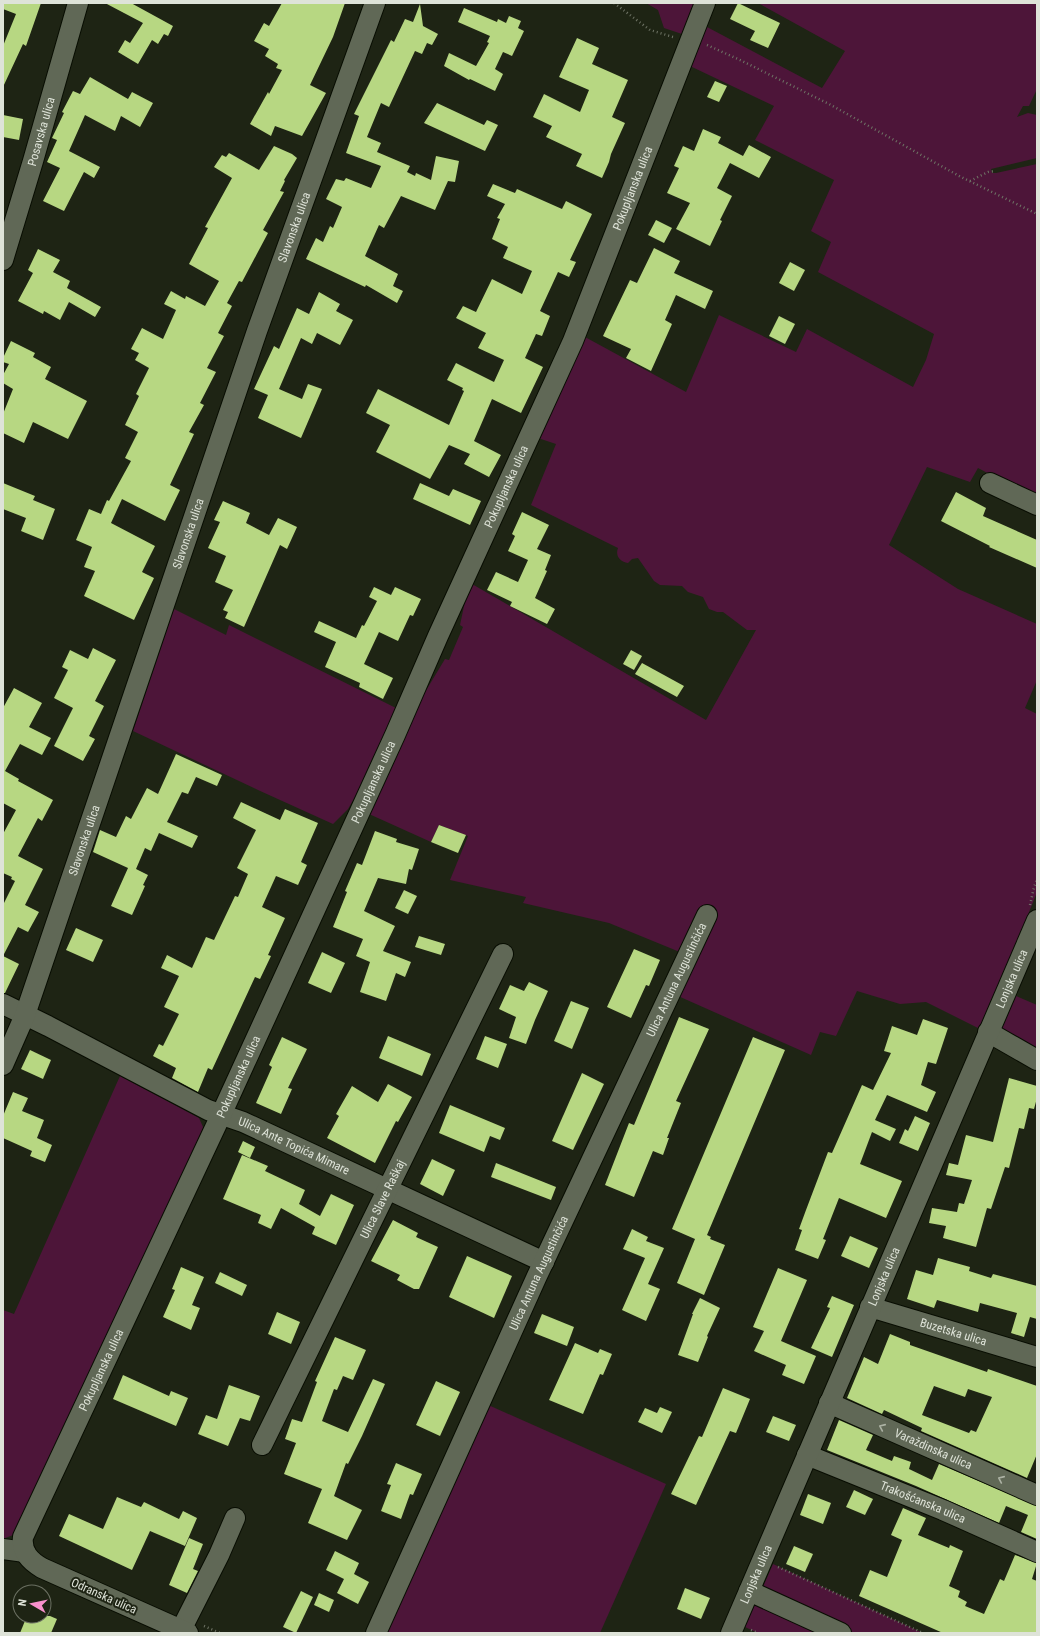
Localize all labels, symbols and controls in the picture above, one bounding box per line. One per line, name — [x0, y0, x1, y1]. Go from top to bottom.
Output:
street label: Posavska ulica — [25, 95, 58, 168]
street label: Pokupljanska ulica — [610, 144, 655, 232]
street label: Slavonska ulica — [275, 190, 313, 264]
street label: Pokupljanska ulica — [482, 443, 531, 530]
street label: Slavonska ulica — [170, 496, 207, 571]
street label: Pokupljanska ulica — [349, 739, 398, 825]
street label: Slavonska ulica — [66, 803, 103, 878]
street label: Ulica Antuna Augustinčića — [644, 920, 709, 1039]
street label: Lonjska ulica — [993, 947, 1031, 1010]
street label: Pokupljanska ulica — [214, 1033, 264, 1120]
street label: Ulica Ante Topića Mimare — [237, 1114, 352, 1178]
street label: Ulica Slave Raškaj — [358, 1157, 408, 1241]
street label: Ulica Antuna Augustinčića — [506, 1213, 571, 1333]
street label: Lonjska ulica — [865, 1245, 903, 1308]
street label: Buzetska ulica — [918, 1315, 989, 1349]
street label: Pokupljanska ulica — [76, 1327, 127, 1413]
one-way arrow — [879, 1423, 886, 1431]
street label: Varaždinska ulica — [892, 1426, 974, 1472]
one-way arrow — [998, 1476, 1006, 1484]
street label: Trakošćanska ulica — [878, 1478, 968, 1526]
street label: Lonjska ulica — [738, 1543, 775, 1606]
street label: Odranska ulica — [69, 1575, 139, 1617]
north arrow — [12, 1584, 52, 1624]
text: N — [16, 1598, 30, 1607]

